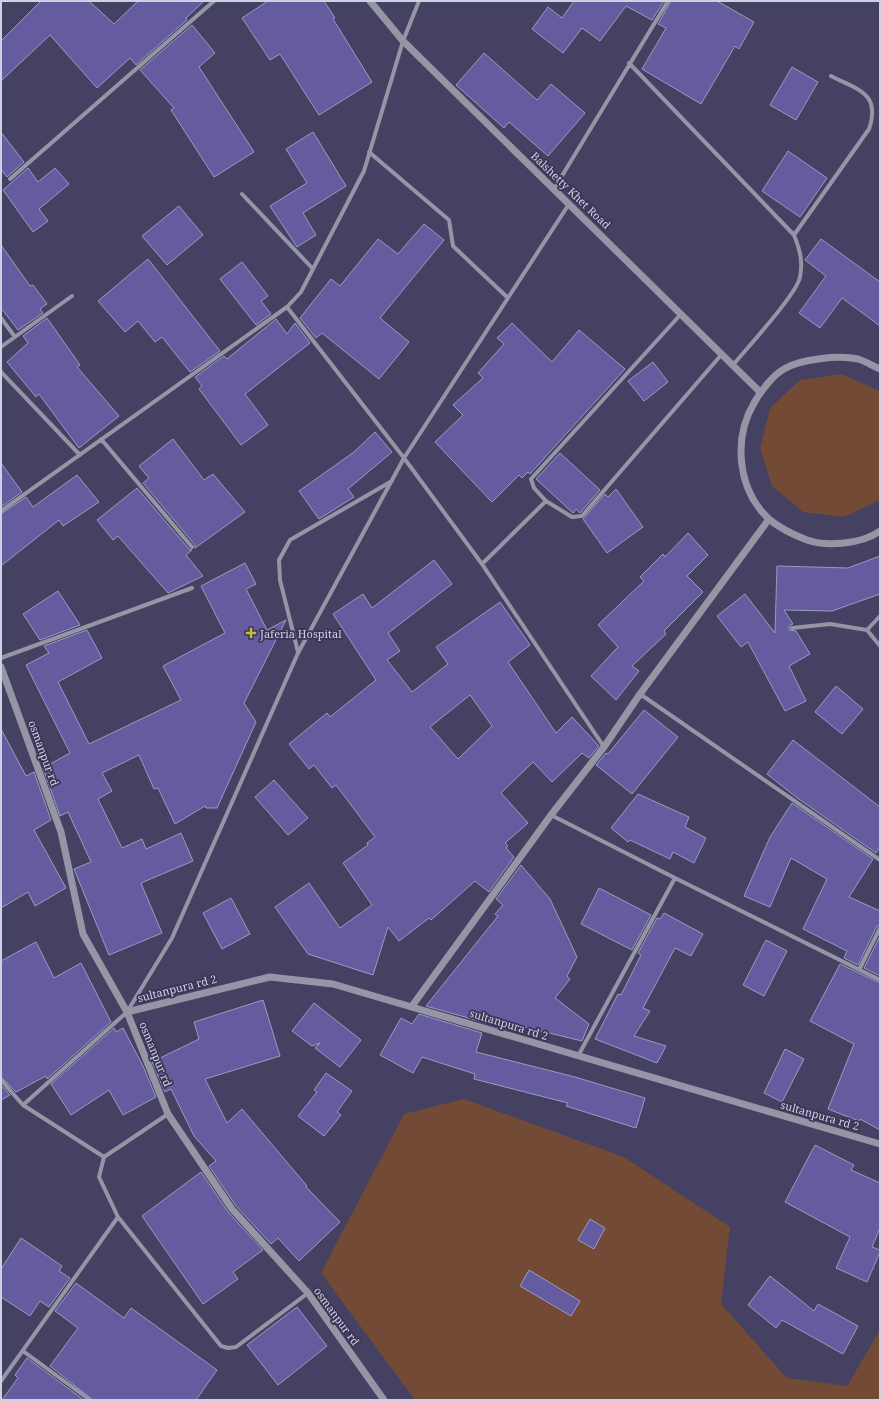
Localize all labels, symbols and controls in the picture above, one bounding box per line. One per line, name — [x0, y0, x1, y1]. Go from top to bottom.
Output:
street label: Balshetty Khet Road — [528, 148, 614, 232]
place label: Jaferia Hospital — [259, 626, 342, 641]
marker: Jaferia Hospital — [245, 627, 257, 639]
street label: osmanpur rd — [25, 718, 63, 788]
street label: sultanpura rd 2 — [136, 971, 218, 1005]
street label: sultanpura rd 2 — [468, 1005, 550, 1043]
street label: osmanpur rd — [136, 1019, 176, 1089]
street label: sultanpura rd 2 — [779, 1097, 861, 1133]
street label: osmanpur rd — [311, 1284, 363, 1348]

